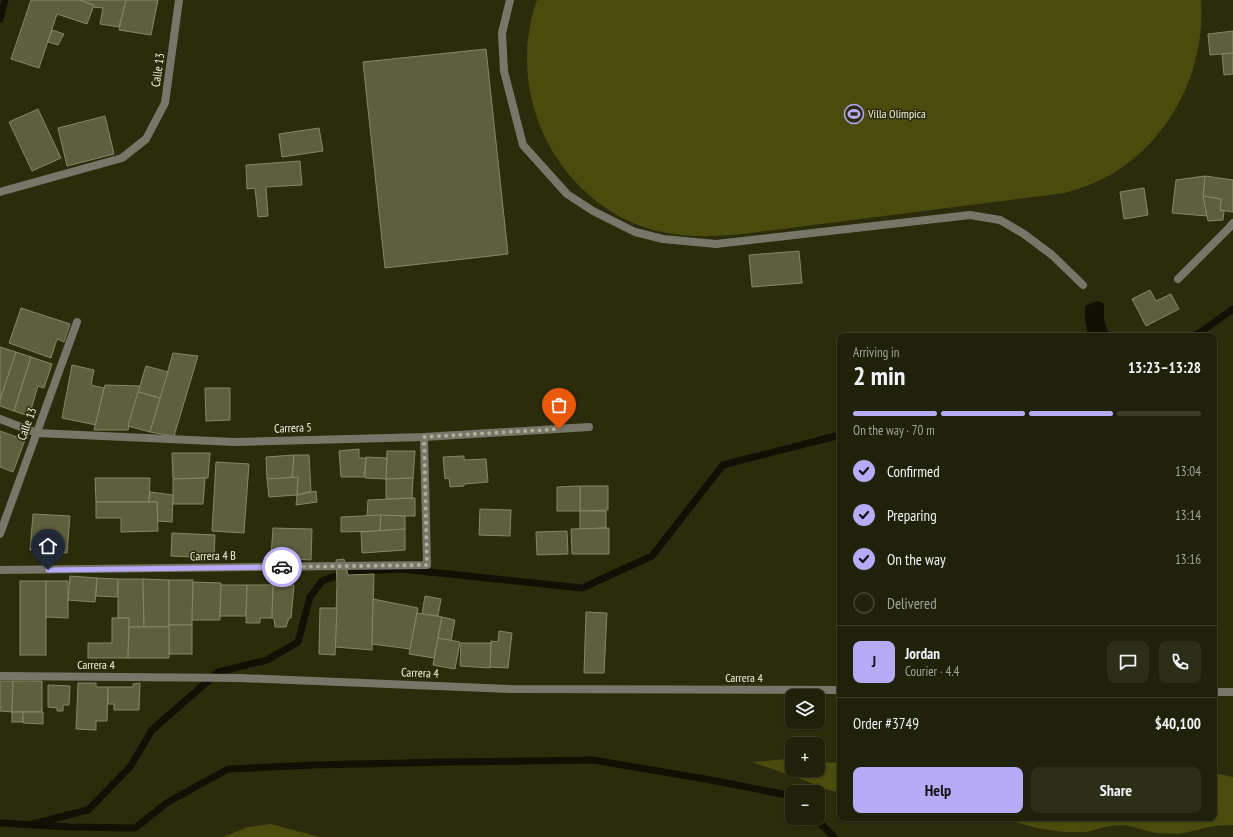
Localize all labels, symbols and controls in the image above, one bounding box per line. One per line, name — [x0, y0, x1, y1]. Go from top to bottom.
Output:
street label: Calle 13 — [148, 52, 167, 88]
sports icon: Villa Olimpica — [843, 103, 865, 125]
place label: Villa Olimpica — [867, 106, 926, 121]
text: Arriving in — [853, 344, 900, 361]
text: 13:23–13:28 — [1128, 358, 1201, 377]
text: 2 min — [853, 359, 906, 392]
pin — [542, 388, 576, 429]
icon: bag — [548, 394, 570, 416]
street label: Calle 13 — [14, 405, 39, 442]
street label: Carrera 5 — [274, 419, 312, 436]
text: On the way · 70 m — [853, 422, 935, 439]
icon: check — [853, 460, 875, 482]
text: Confirmed — [887, 462, 940, 481]
text: 13:04 — [1175, 463, 1201, 480]
icon: check — [853, 504, 875, 526]
text: Preparing — [887, 506, 937, 525]
text: 13:14 — [1175, 507, 1201, 524]
pin — [31, 529, 65, 570]
icon: home — [37, 535, 59, 557]
courier — [262, 547, 302, 587]
street label: Carrera 4 B — [190, 548, 236, 563]
icon: check — [853, 548, 875, 570]
text: On the way — [887, 550, 946, 569]
text: 13:16 — [1175, 551, 1201, 568]
icon: car — [271, 556, 293, 578]
text: Delivered — [887, 594, 937, 613]
button: chat — [1107, 641, 1149, 683]
button: phone — [1159, 641, 1201, 683]
text: Jordan — [905, 644, 940, 663]
text: J — [872, 652, 876, 671]
street label: Carrera 4 — [77, 657, 115, 672]
text: Courier · 4.4 — [905, 663, 959, 680]
street label: Carrera 4 — [401, 664, 440, 681]
street label: Carrera 4 — [725, 670, 763, 685]
map controls — [785, 689, 825, 825]
button: layers — [785, 689, 825, 729]
text: Order #3749 — [853, 714, 919, 733]
text: $40,100 — [1155, 714, 1201, 733]
button: + — [785, 737, 825, 777]
button: Help — [853, 767, 1023, 813]
button: Share — [1031, 767, 1201, 813]
button: − — [785, 785, 825, 825]

